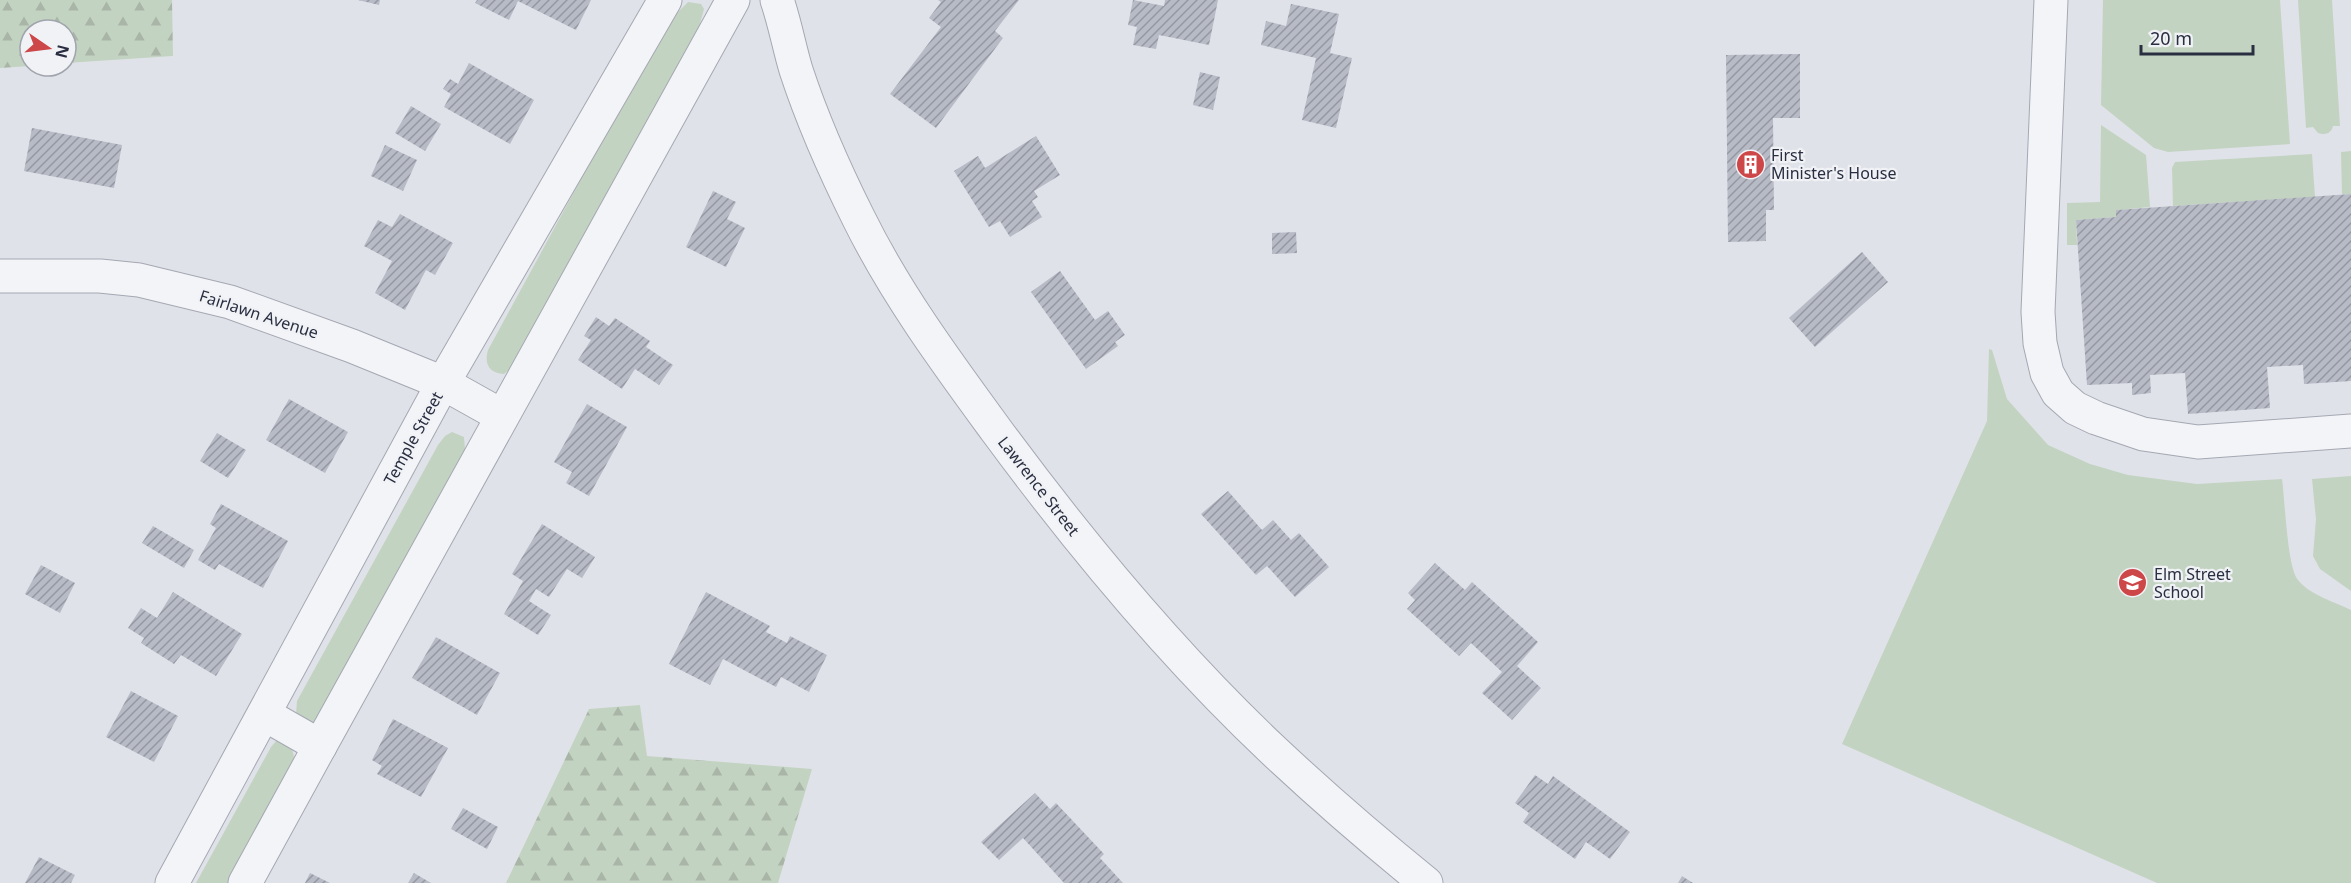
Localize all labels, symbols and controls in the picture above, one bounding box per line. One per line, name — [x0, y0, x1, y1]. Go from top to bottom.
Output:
north arrow — [18, 18, 78, 78]
scale bar — [2141, 18, 2254, 56]
text: 20 m — [2150, 26, 2192, 50]
text: N — [50, 43, 75, 61]
place label: First Minister's House — [1771, 144, 1896, 184]
building icon: First Minister's House — [1734, 148, 1766, 180]
street label: Fairlawn Avenue — [197, 284, 321, 344]
street label: Temple Street — [378, 387, 448, 489]
street label: Lawrence Street — [993, 432, 1085, 540]
place label: Elm Street School — [2154, 563, 2231, 603]
school or university icon: Elm Street School — [2117, 567, 2149, 599]

